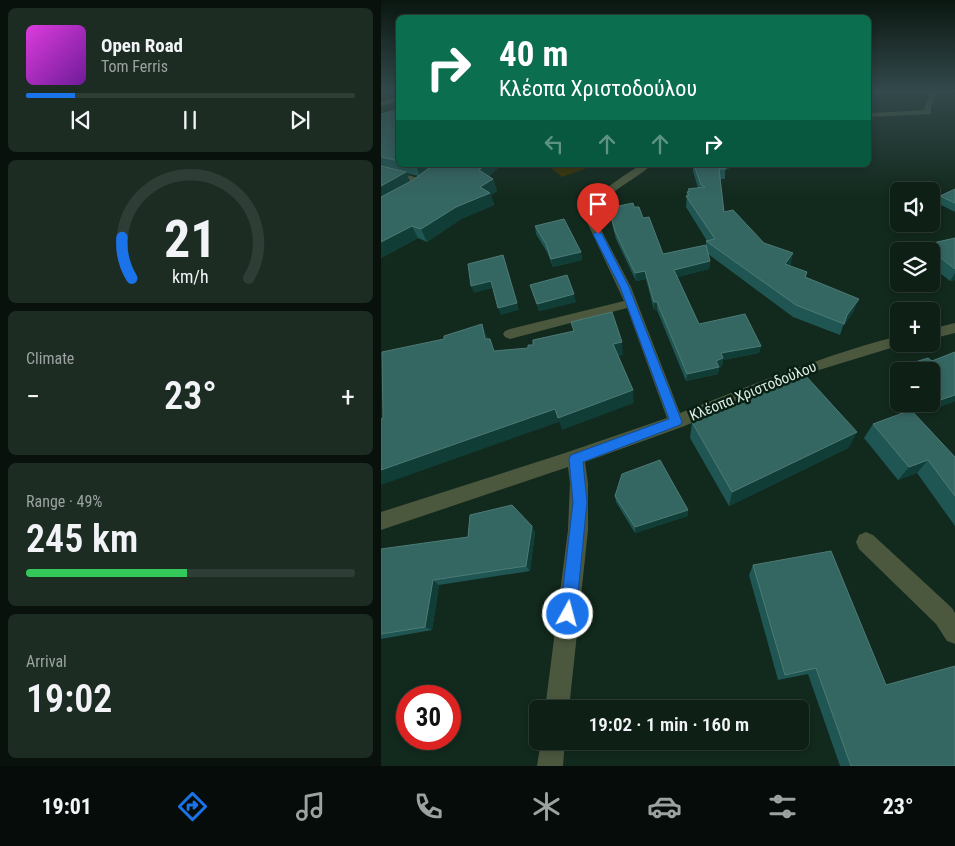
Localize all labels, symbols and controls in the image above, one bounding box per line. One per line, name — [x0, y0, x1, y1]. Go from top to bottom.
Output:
text: Open Road — [101, 34, 183, 57]
text: 40 m — [499, 34, 568, 75]
icon: right — [416, 35, 481, 100]
text: Tom Ferris — [101, 57, 168, 76]
text: Κλέοπα Χριστοδούλου — [499, 76, 697, 101]
icon: previous — [67, 106, 95, 134]
icon: pause — [176, 106, 204, 134]
icon: next — [286, 106, 314, 134]
icon: left — [540, 130, 568, 158]
icon: ahead — [593, 130, 621, 158]
icon: ahead — [646, 130, 674, 158]
icon: right — [699, 130, 727, 158]
map controls — [890, 182, 940, 412]
button: sound — [890, 182, 940, 232]
pin — [577, 183, 619, 234]
icon: arrive — [584, 190, 612, 218]
text: 21 — [164, 209, 217, 270]
button: layers — [890, 242, 940, 292]
text: km/h — [172, 266, 209, 287]
button: + — [890, 302, 940, 352]
text: Climate — [26, 349, 74, 368]
street label: Κλέοπα Χριστοδούλου — [687, 357, 819, 425]
button: − — [890, 362, 940, 412]
text: 23° — [164, 374, 217, 418]
text: − — [26, 380, 40, 413]
text: + — [341, 380, 355, 413]
text: Range · 49% — [26, 492, 102, 511]
text: 245 km — [26, 517, 138, 561]
position arrow — [541, 587, 593, 639]
text: Arrival — [26, 652, 67, 671]
text: 19:02 — [26, 677, 112, 721]
speed limit sign: 30 — [396, 685, 461, 750]
text: 19:02 · 1 min · 160 m — [589, 713, 749, 736]
icon: directions — [175, 789, 210, 824]
icon: music — [293, 789, 328, 824]
icon: phone — [411, 789, 446, 824]
icon: climate — [529, 789, 564, 824]
icon: car — [647, 789, 682, 824]
icon: filters — [765, 789, 800, 824]
text: 19:01 — [41, 794, 92, 819]
text: 23° — [883, 794, 913, 819]

